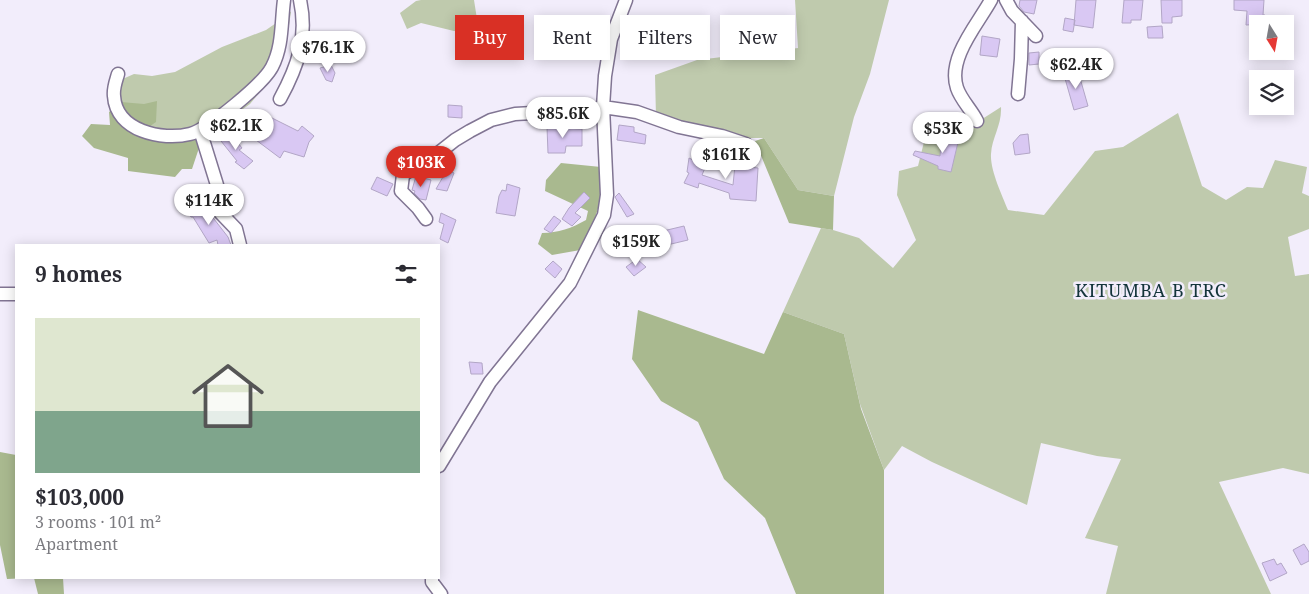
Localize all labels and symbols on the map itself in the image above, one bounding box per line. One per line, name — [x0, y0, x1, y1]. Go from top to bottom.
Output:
north arrow — [1249, 15, 1294, 60]
pin: $76.1K — [287, 30, 369, 73]
pin: $62.4K — [1035, 48, 1117, 90]
pin: $85.6K — [522, 96, 604, 139]
pin: $62.1K — [195, 108, 277, 151]
pin: $53K — [913, 112, 973, 154]
pin: $161K — [691, 138, 761, 180]
pin: $103K — [386, 146, 456, 188]
pin: $114K — [174, 184, 244, 226]
pin: $159K — [601, 224, 671, 267]
district label: KITUMBA B TRC — [1075, 278, 1227, 302]

